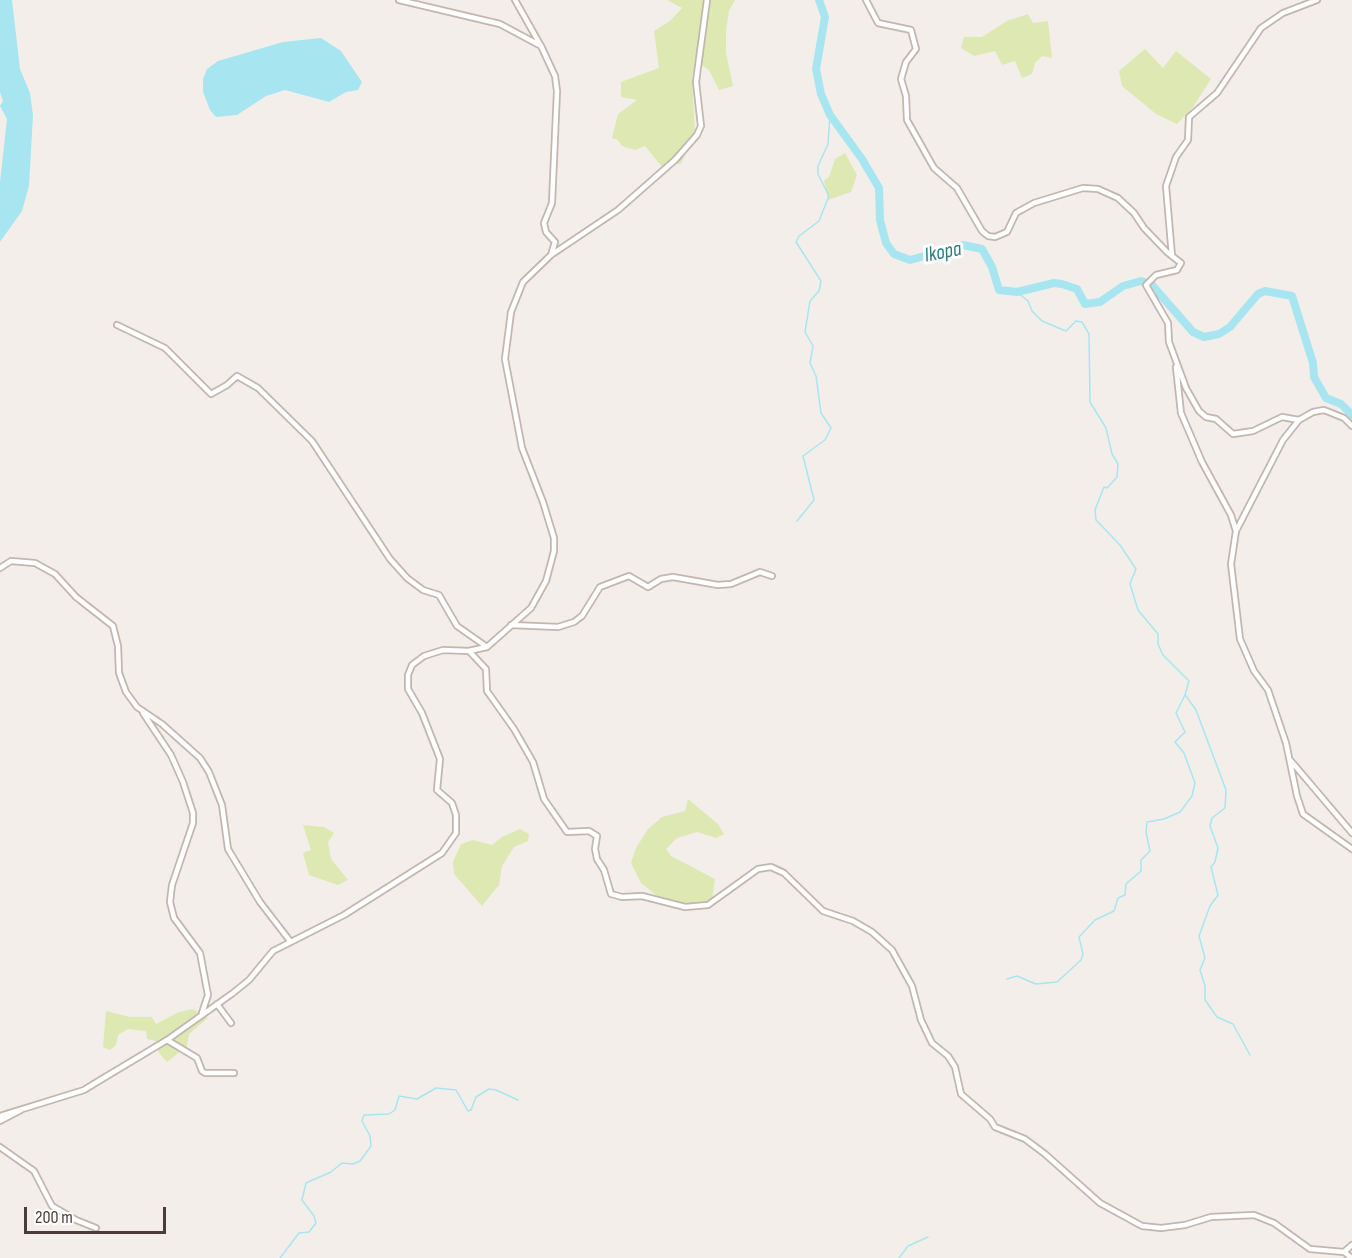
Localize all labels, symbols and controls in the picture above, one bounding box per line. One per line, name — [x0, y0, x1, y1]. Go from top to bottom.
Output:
water label: Ikopa — [922, 237, 964, 269]
scale bar — [27, 1195, 170, 1233]
text: 200 m — [35, 1207, 73, 1228]

